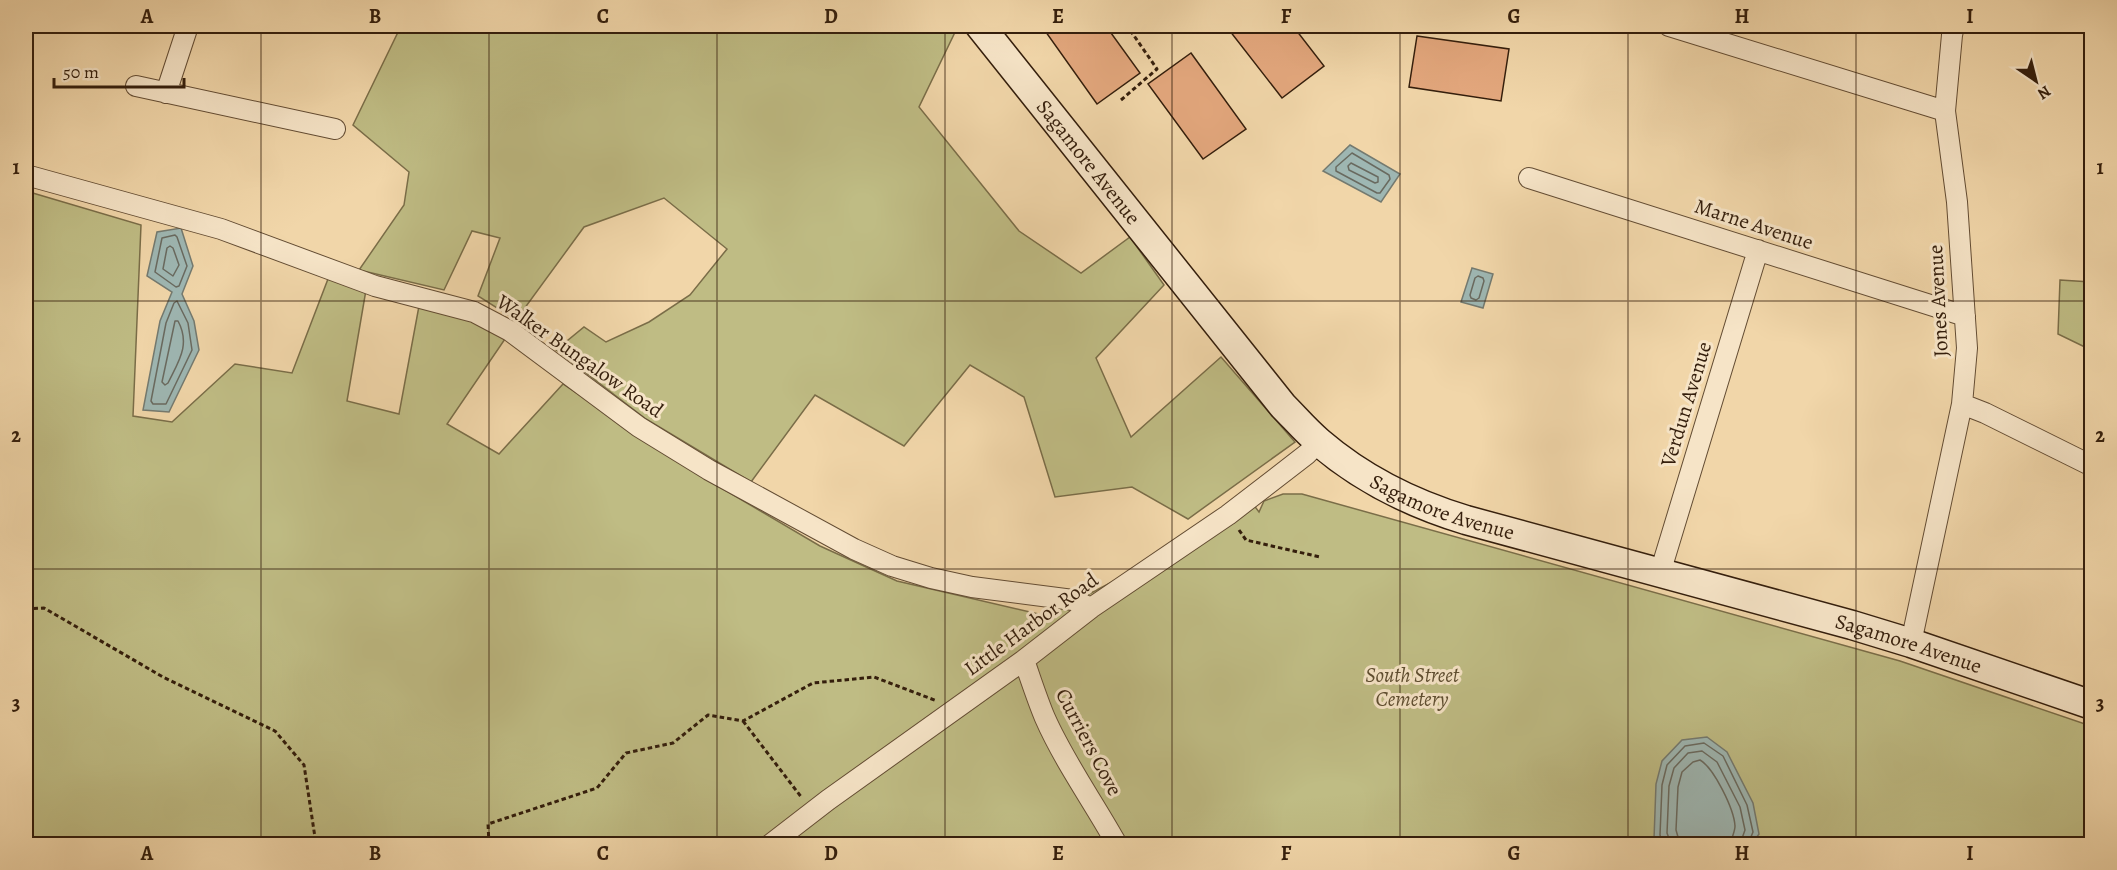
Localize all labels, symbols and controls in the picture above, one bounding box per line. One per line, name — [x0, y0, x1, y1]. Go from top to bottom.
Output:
text: A — [140, 3, 154, 30]
text: B — [369, 3, 381, 30]
text: C — [597, 3, 609, 30]
text: D — [824, 3, 838, 30]
text: E — [1052, 3, 1064, 30]
text: F — [1281, 3, 1292, 30]
text: G — [1507, 3, 1521, 30]
text: H — [1735, 3, 1750, 30]
text: I — [1966, 3, 1974, 30]
scale bar — [54, 51, 184, 89]
north arrow — [2006, 51, 2066, 111]
text: 50 m — [63, 60, 99, 84]
text: N — [2033, 80, 2055, 105]
street label: Sagamore Avenue — [1030, 94, 1147, 230]
text: 1 — [12, 154, 20, 181]
text: 1 — [2096, 154, 2104, 181]
street label: Marne Avenue — [1691, 192, 1817, 256]
street label: Jones Avenue — [1921, 244, 1955, 358]
street label: Walker Bungalow Road — [490, 287, 670, 425]
street label: Verdun Avenue — [1653, 338, 1718, 471]
text: 2 — [11, 422, 21, 449]
text: 2 — [2095, 422, 2105, 449]
street label: Sagamore Avenue — [1365, 467, 1518, 547]
street label: Little Harbor Road — [958, 565, 1104, 682]
street label: Sagamore Avenue — [1832, 607, 1986, 680]
park label: South Street Cemetery — [1365, 661, 1460, 713]
street label: Curriers Cove — [1049, 683, 1129, 801]
text: 3 — [12, 690, 20, 717]
text: 3 — [2096, 690, 2104, 717]
text: A — [140, 840, 154, 867]
text: B — [369, 840, 381, 867]
text: C — [597, 840, 609, 867]
text: D — [824, 840, 838, 867]
text: E — [1052, 840, 1064, 867]
text: F — [1281, 840, 1292, 867]
text: G — [1507, 840, 1521, 867]
text: H — [1735, 840, 1750, 867]
text: I — [1966, 840, 1974, 867]

